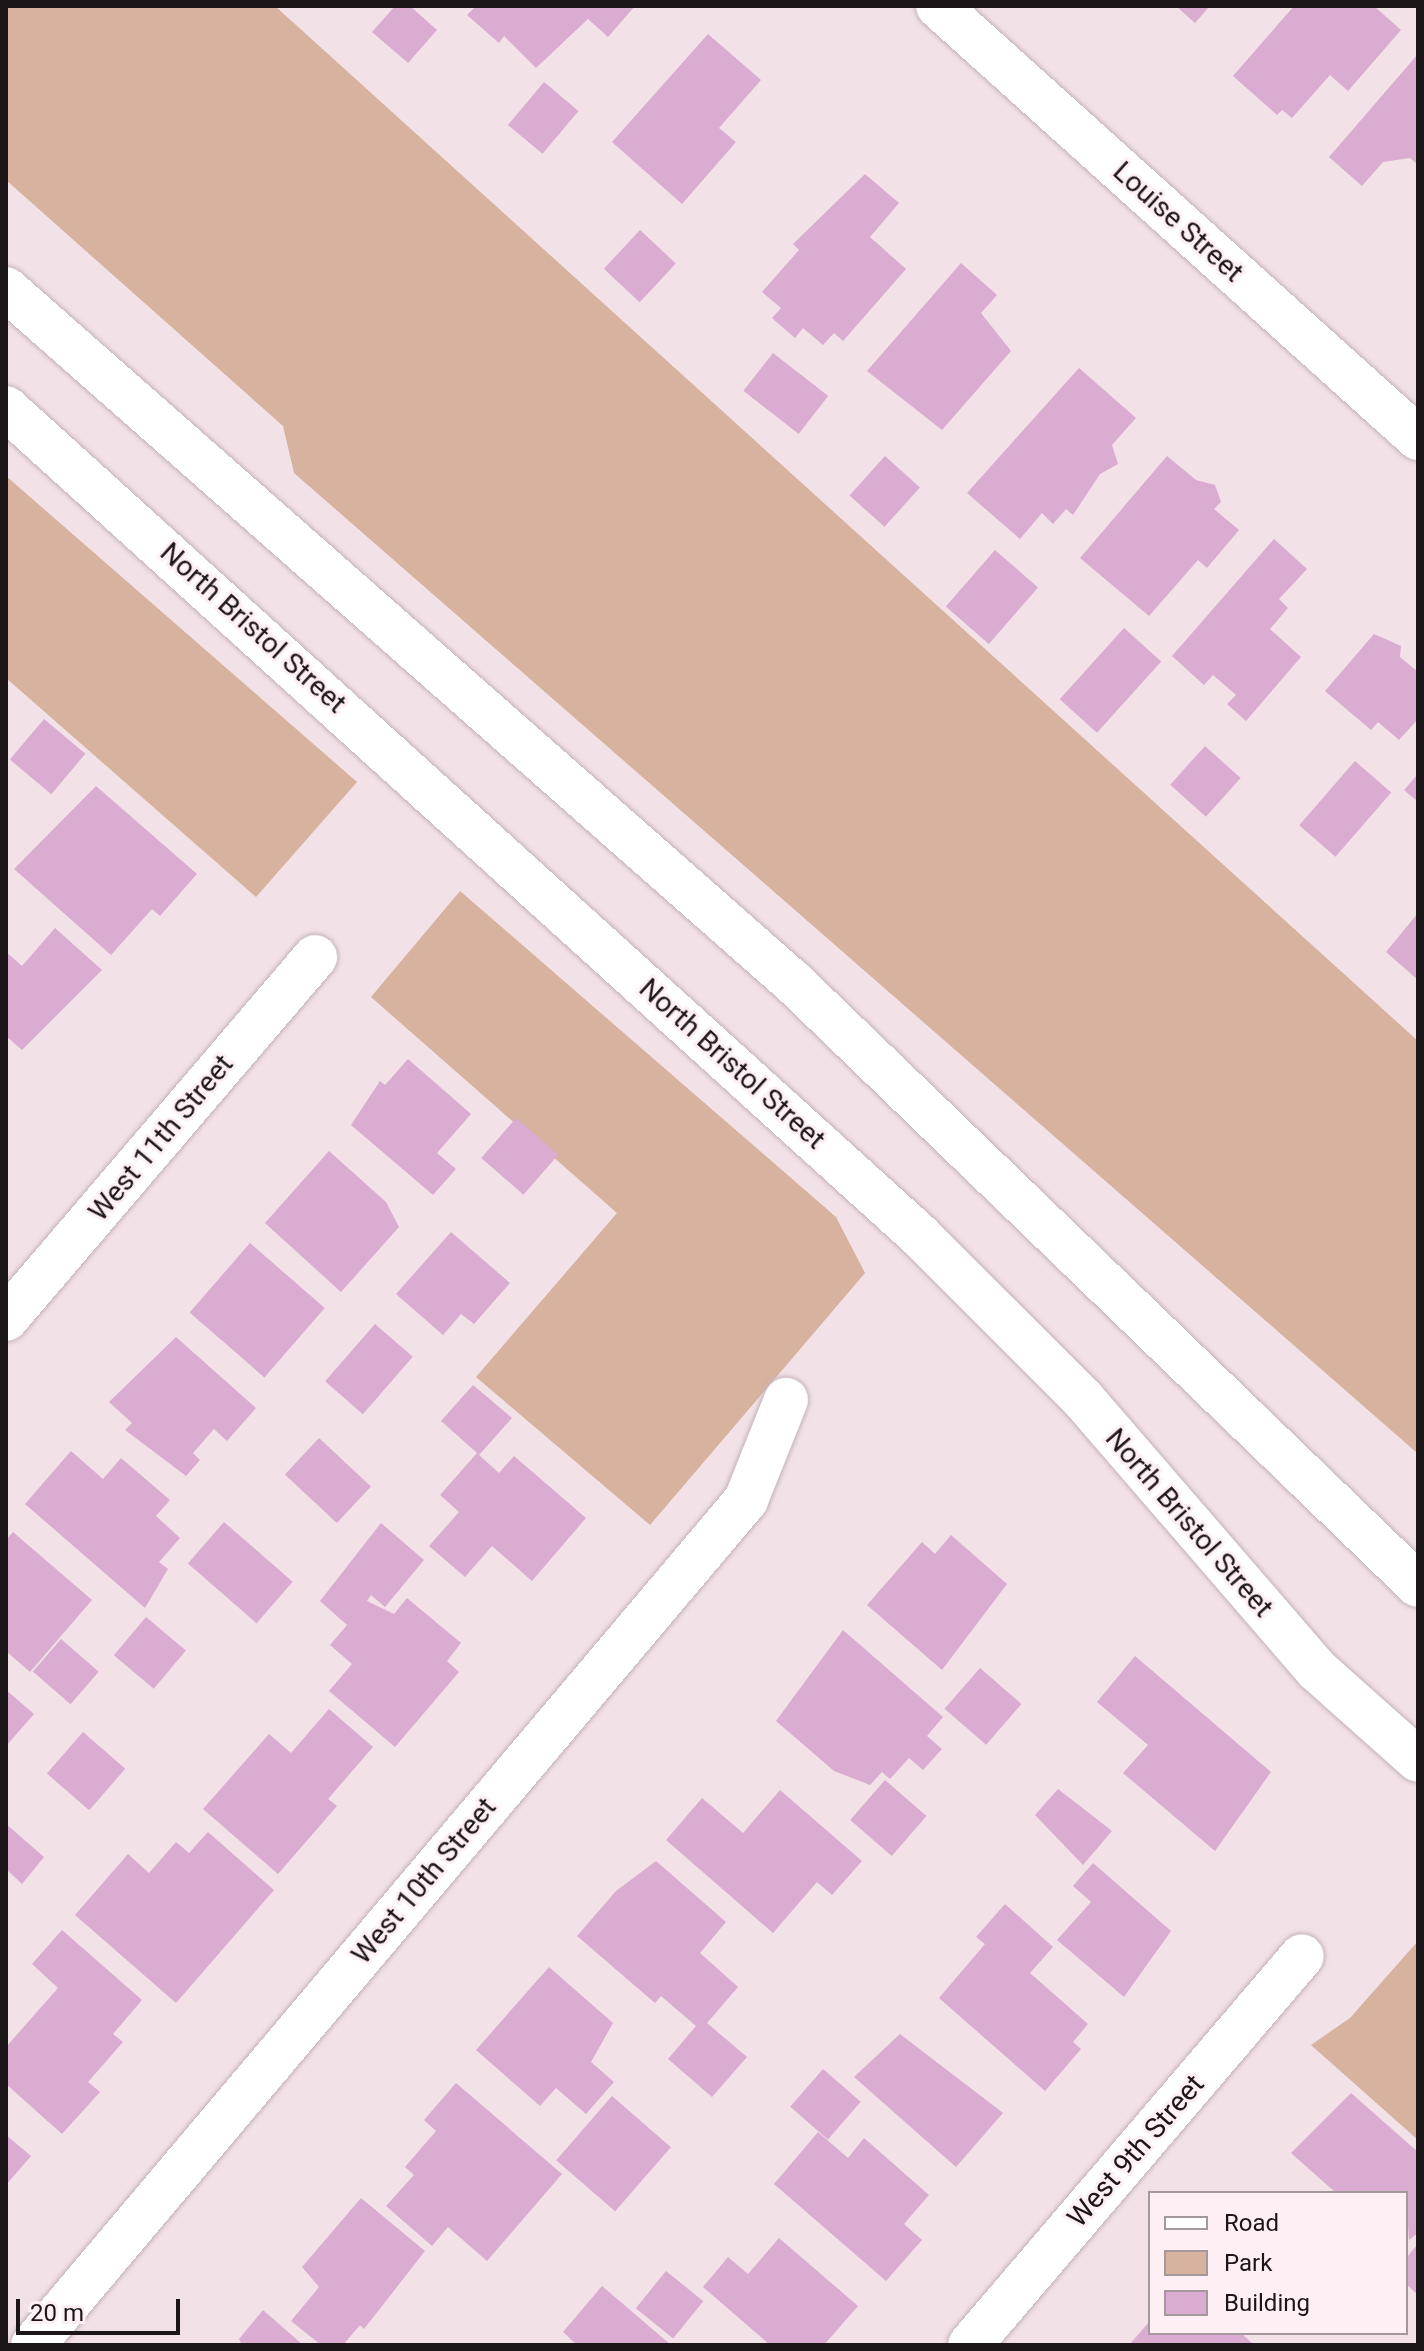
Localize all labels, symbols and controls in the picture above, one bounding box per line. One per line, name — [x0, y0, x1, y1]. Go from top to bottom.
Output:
street label: Louise Street — [1106, 155, 1250, 289]
street label: North Bristol Street — [153, 536, 353, 720]
street label: North Bristol Street — [632, 972, 832, 1156]
street label: West 11th Street — [82, 1048, 240, 1228]
street label: North Bristol Street — [1098, 1422, 1280, 1624]
street label: West 10th Street — [345, 1791, 503, 1971]
street label: West 9th Street — [1061, 2068, 1211, 2234]
legend — [1148, 2191, 1408, 2335]
text: Road — [1224, 2209, 1279, 2237]
text: Park — [1224, 2249, 1272, 2277]
scale bar — [20, 2283, 184, 2333]
text: Building — [1224, 2289, 1310, 2317]
text: 20 m — [30, 2299, 84, 2327]

